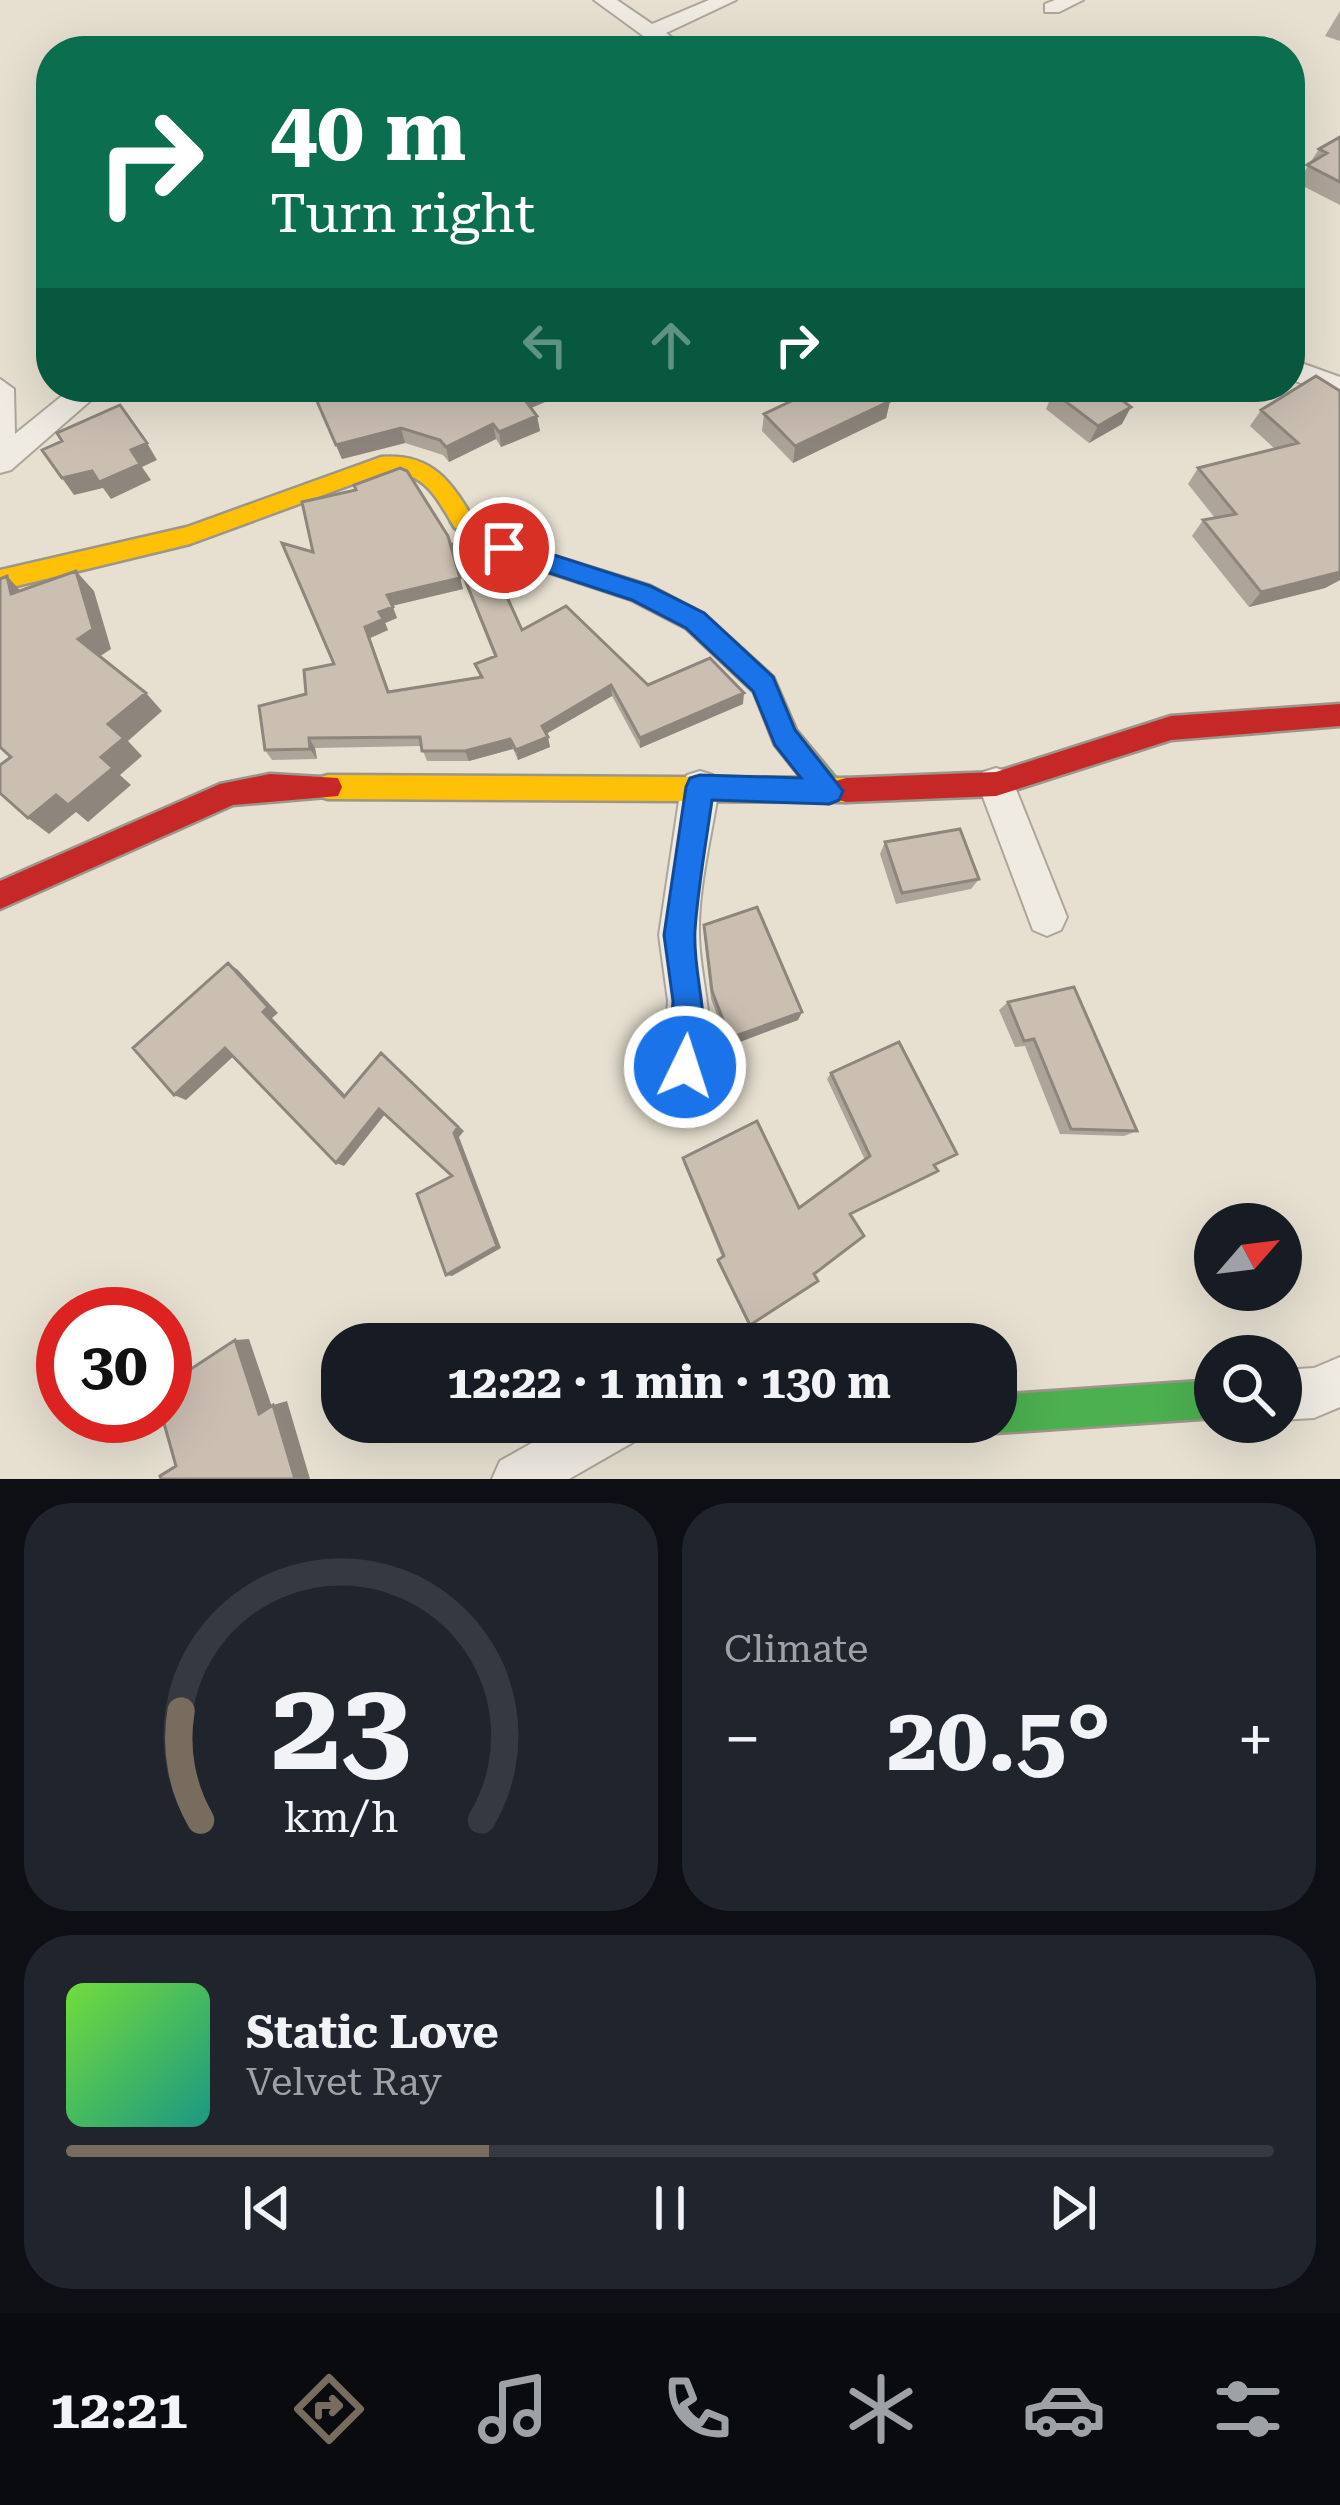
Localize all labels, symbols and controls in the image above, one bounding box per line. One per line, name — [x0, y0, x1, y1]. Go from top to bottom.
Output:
text: 40 m — [270, 82, 466, 180]
icon: right — [72, 84, 228, 240]
text: Turn right — [270, 182, 535, 245]
icon: left — [512, 312, 578, 378]
icon: ahead — [638, 312, 704, 378]
icon: right — [764, 312, 830, 378]
pin — [453, 497, 555, 599]
icon: arrive — [471, 515, 537, 581]
position arrow — [622, 1004, 748, 1130]
north arrow — [1194, 1203, 1302, 1311]
map controls — [1194, 1203, 1302, 1443]
speed limit sign: 30 — [36, 1287, 192, 1443]
button: search — [1194, 1335, 1302, 1443]
text: 12:22 · 1 min · 130 m — [447, 1356, 891, 1409]
text: Climate — [724, 1626, 868, 1672]
text: 23 — [271, 1653, 411, 1799]
text: 20.5° — [887, 1687, 1111, 1792]
text: − — [724, 1701, 761, 1778]
text: + — [1237, 1701, 1274, 1778]
text: km/h — [284, 1792, 398, 1842]
text: Static Love — [246, 2006, 499, 2059]
text: Velvet Ray — [246, 2059, 442, 2105]
icon: previous — [234, 2175, 300, 2241]
icon: pause — [637, 2175, 703, 2241]
icon: next — [1040, 2175, 1106, 2241]
icon: directions — [287, 2367, 371, 2451]
icon: music — [471, 2367, 555, 2451]
icon: phone — [655, 2367, 739, 2451]
icon: climate — [839, 2367, 923, 2451]
icon: car — [1022, 2367, 1106, 2451]
icon: filters — [1206, 2367, 1290, 2451]
text: 12:21 — [50, 2378, 188, 2441]

